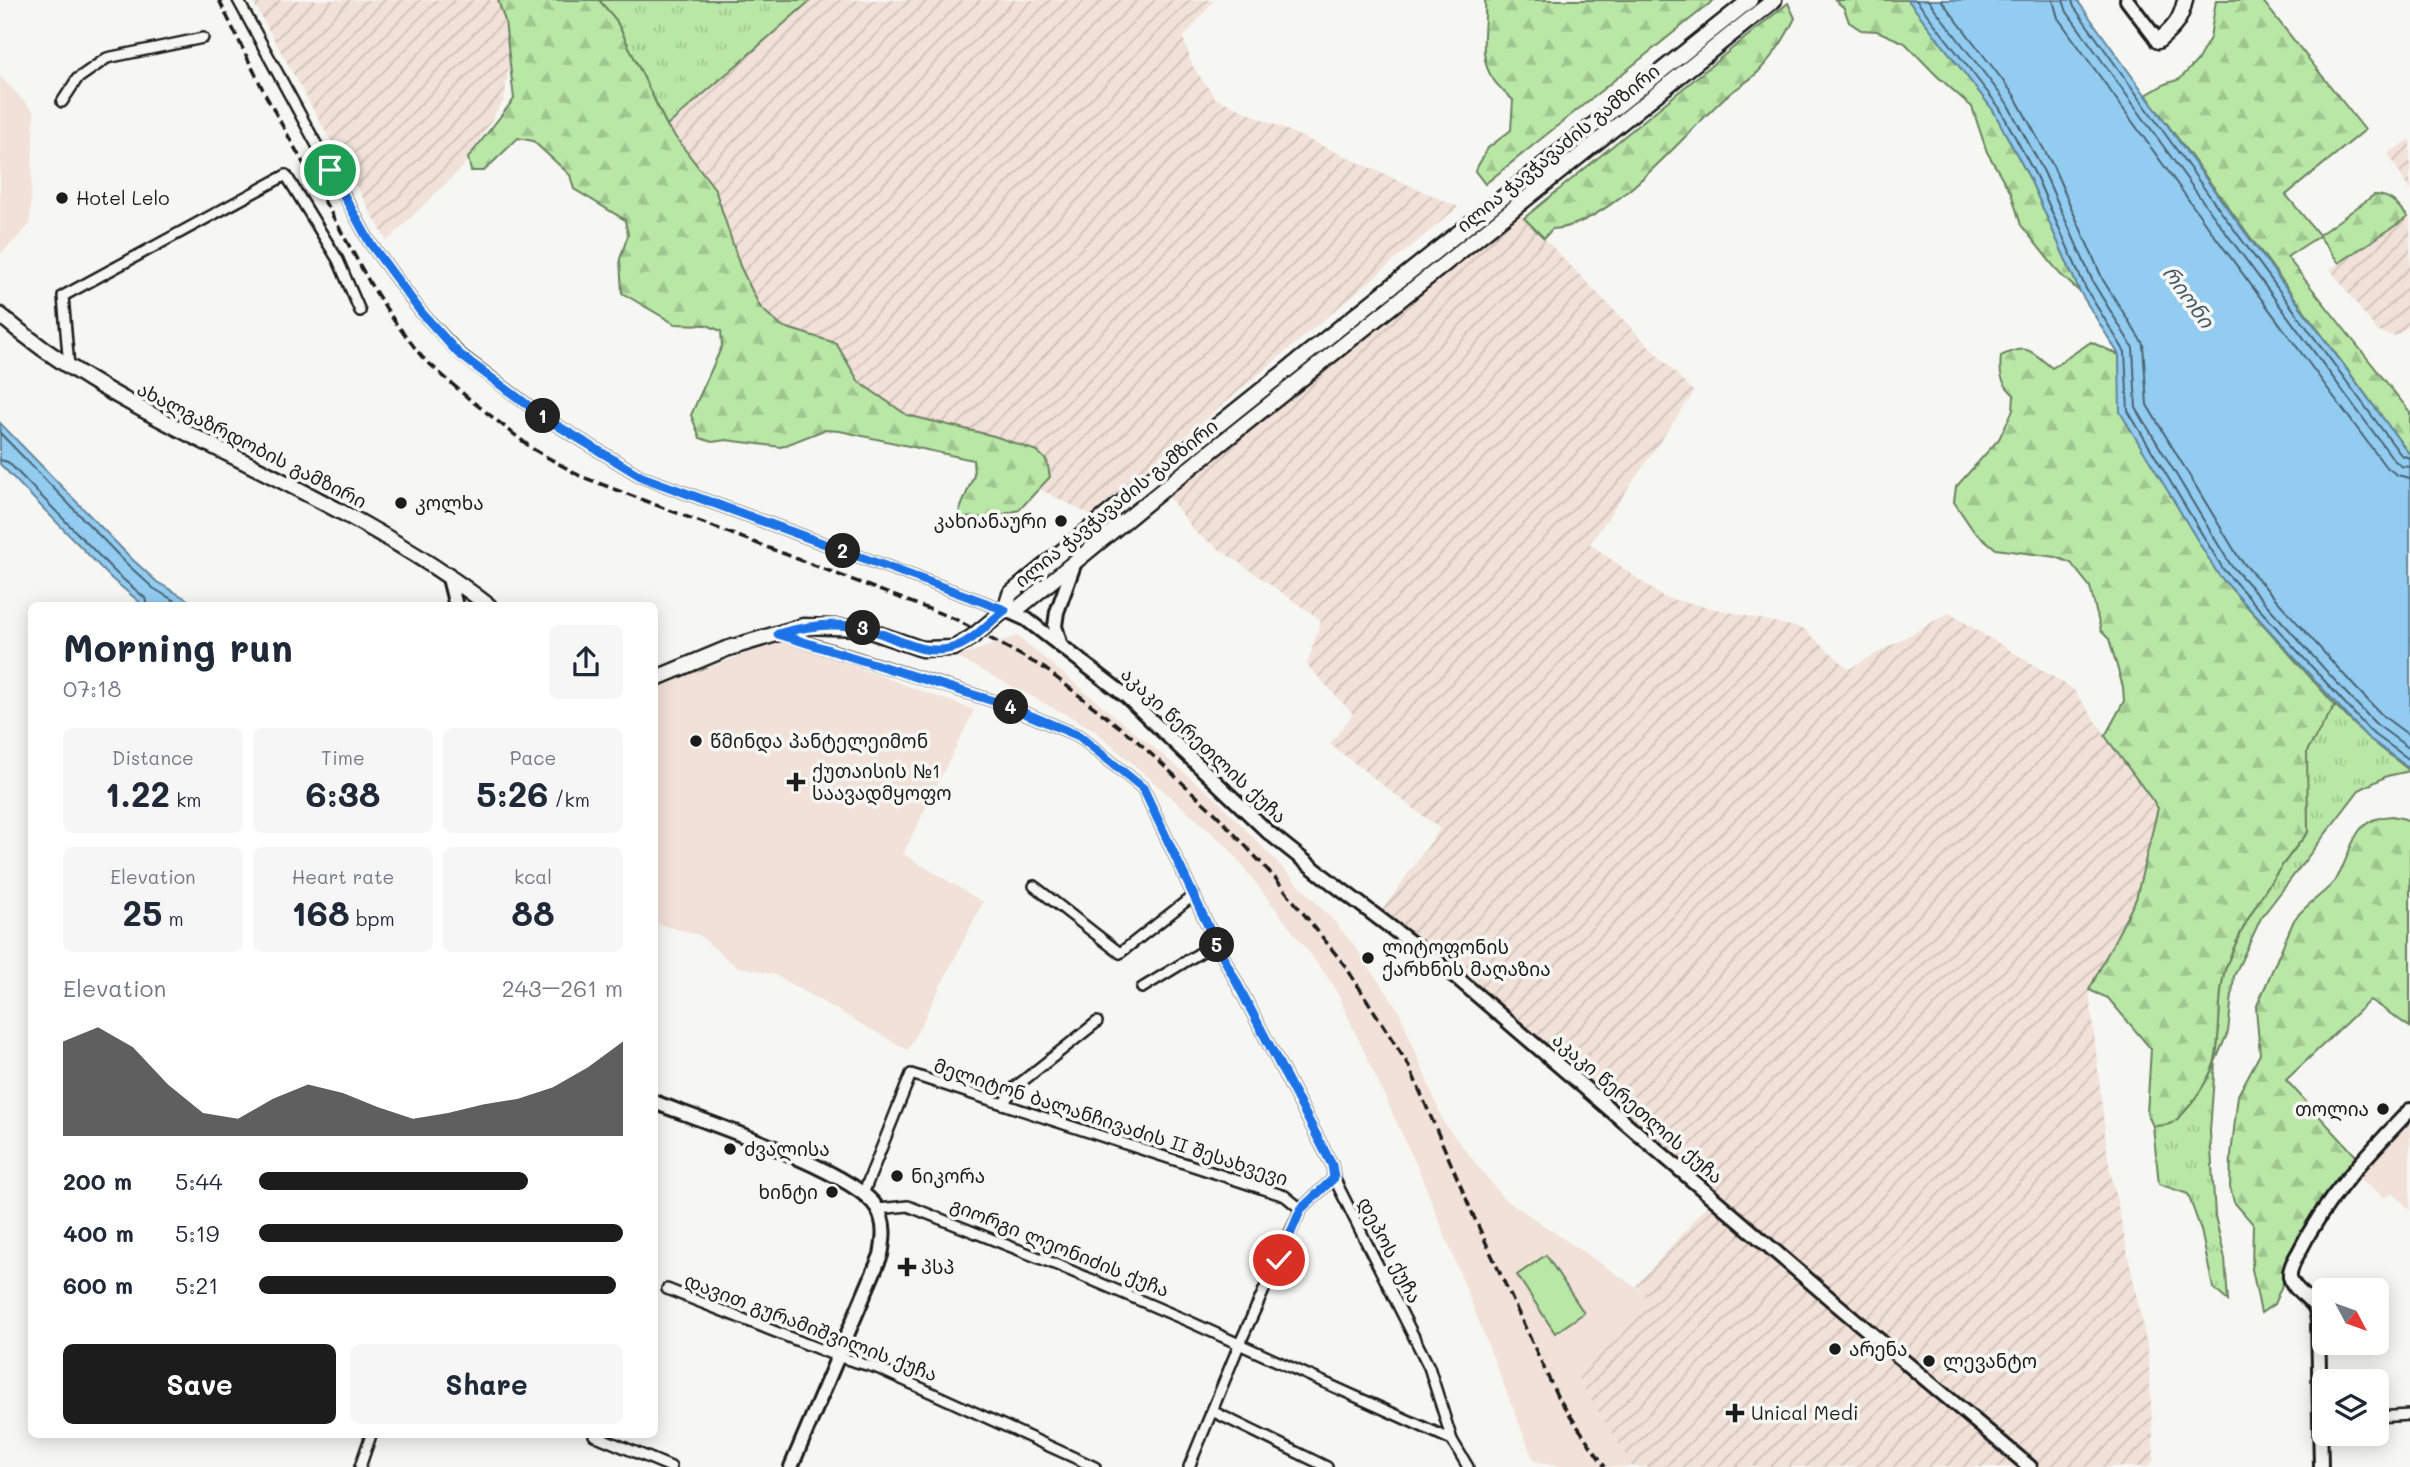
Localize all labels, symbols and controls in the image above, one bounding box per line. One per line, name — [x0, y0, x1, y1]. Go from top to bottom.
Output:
street label: ილია ჭავჭავაძის გამზირი — [1451, 58, 1665, 238]
pin — [300, 140, 360, 200]
icon: arrive — [311, 151, 349, 189]
place label: Hotel Lelo — [76, 185, 170, 210]
marker: Hotel Lelo — [54, 190, 70, 206]
water label: რიონი — [2158, 260, 2221, 333]
street label: ახალგაზრდობის გამზირი — [133, 376, 371, 514]
pin: 1 — [526, 398, 560, 434]
text: 1 — [538, 403, 547, 428]
street label: ილია ჭავჭავაძის გამზირი — [1009, 413, 1223, 593]
place label: კოლხა — [415, 490, 484, 516]
marker: კოლხა — [393, 495, 409, 511]
place label: კახიანაური — [934, 508, 1047, 533]
marker: კახიანაური — [1053, 513, 1069, 529]
pin: 2 — [826, 534, 860, 568]
text: 2 — [837, 538, 848, 563]
pin: 3 — [846, 610, 880, 646]
text: 3 — [857, 615, 868, 640]
text: Morning run — [63, 622, 293, 672]
button: share — [549, 625, 623, 699]
street label: აკაკი წერეთლის ქუჩა — [1115, 661, 1293, 829]
text: 07:18 — [63, 673, 121, 703]
pin: 4 — [993, 690, 1028, 724]
text: 4 — [1004, 694, 1017, 719]
place label: წმინდა პანტელეიმონ — [710, 728, 928, 754]
marker: წმინდა პანტელეიმონ — [688, 733, 704, 749]
text: Distance — [112, 745, 194, 770]
text: Time — [321, 745, 365, 770]
text: Pace — [510, 745, 556, 770]
place label: ქუთაისის №1 საავადმყოფო — [812, 758, 952, 806]
text: 1.22 — [105, 770, 170, 816]
text: 6:38 — [306, 770, 380, 816]
text: 5:26 — [476, 770, 548, 816]
marker: ქუთაისის №1 საავადმყოფო — [786, 772, 806, 792]
text: km — [170, 787, 201, 812]
text: /km — [548, 787, 590, 812]
text: Elevation — [110, 864, 196, 889]
text: Heart rate — [292, 864, 394, 889]
text: kcal — [514, 864, 552, 889]
text: 25 — [122, 889, 162, 935]
text: 168 — [291, 889, 350, 935]
text: 88 — [511, 889, 555, 935]
text: m — [162, 906, 184, 931]
text: bpm — [350, 906, 395, 931]
pin: 5 — [1200, 928, 1234, 962]
text: 5 — [1211, 932, 1222, 957]
place label: ლიტოფონის ქარხნის მაღაზია — [1382, 934, 1551, 982]
marker: ლიტოფონის ქარხნის მაღაზია — [1360, 950, 1376, 966]
text: Elevation — [63, 973, 166, 1003]
text: 243–261 m — [502, 973, 623, 1003]
street label: აკაკი წერეთლის ქუჩა — [1547, 1027, 1729, 1189]
street label: მელიტონ ბალანჩივაძის II შესახვევი — [931, 1052, 1291, 1192]
place label: თოლია — [2295, 1096, 2369, 1122]
marker: თოლია — [2375, 1101, 2391, 1117]
place label: ძვალისა — [744, 1136, 830, 1162]
marker: ძვალისა — [722, 1141, 738, 1157]
place label: ნიკორა — [911, 1163, 985, 1188]
text: 200 m — [63, 1166, 132, 1196]
text: 5:44 — [175, 1166, 223, 1196]
marker: ნიკორა — [889, 1168, 905, 1184]
place label: ხინტი — [759, 1179, 818, 1204]
marker: ხინტი — [824, 1184, 840, 1200]
street label: გიორგი ლეონიძის ქუჩა — [947, 1191, 1173, 1303]
street label: დეპოს ქუჩა — [1352, 1193, 1428, 1307]
text: 400 m — [63, 1218, 134, 1248]
text: 5:19 — [175, 1218, 219, 1248]
pin — [1249, 1230, 1309, 1290]
icon: check — [1260, 1241, 1298, 1279]
place label: პსპ — [921, 1254, 954, 1279]
marker: პსპ — [899, 1259, 915, 1275]
street label: დავით გურამიშვილის ქუჩა — [681, 1267, 941, 1387]
text: 600 m — [63, 1270, 133, 1300]
text: 5:21 — [175, 1270, 219, 1300]
north arrow — [2312, 1278, 2389, 1354]
map controls — [2312, 1278, 2389, 1446]
place label: არენა — [1849, 1336, 1907, 1361]
marker: არენა — [1827, 1341, 1843, 1357]
button: Save — [63, 1344, 336, 1424]
button: Share — [350, 1344, 623, 1424]
place label: ლევანტო — [1943, 1348, 2037, 1374]
marker: ლევანტო — [1921, 1353, 1937, 1369]
button: layers — [2312, 1369, 2389, 1446]
place label: Unical Medi — [1751, 1400, 1859, 1425]
marker: Unical Medi — [1725, 1403, 1745, 1423]

